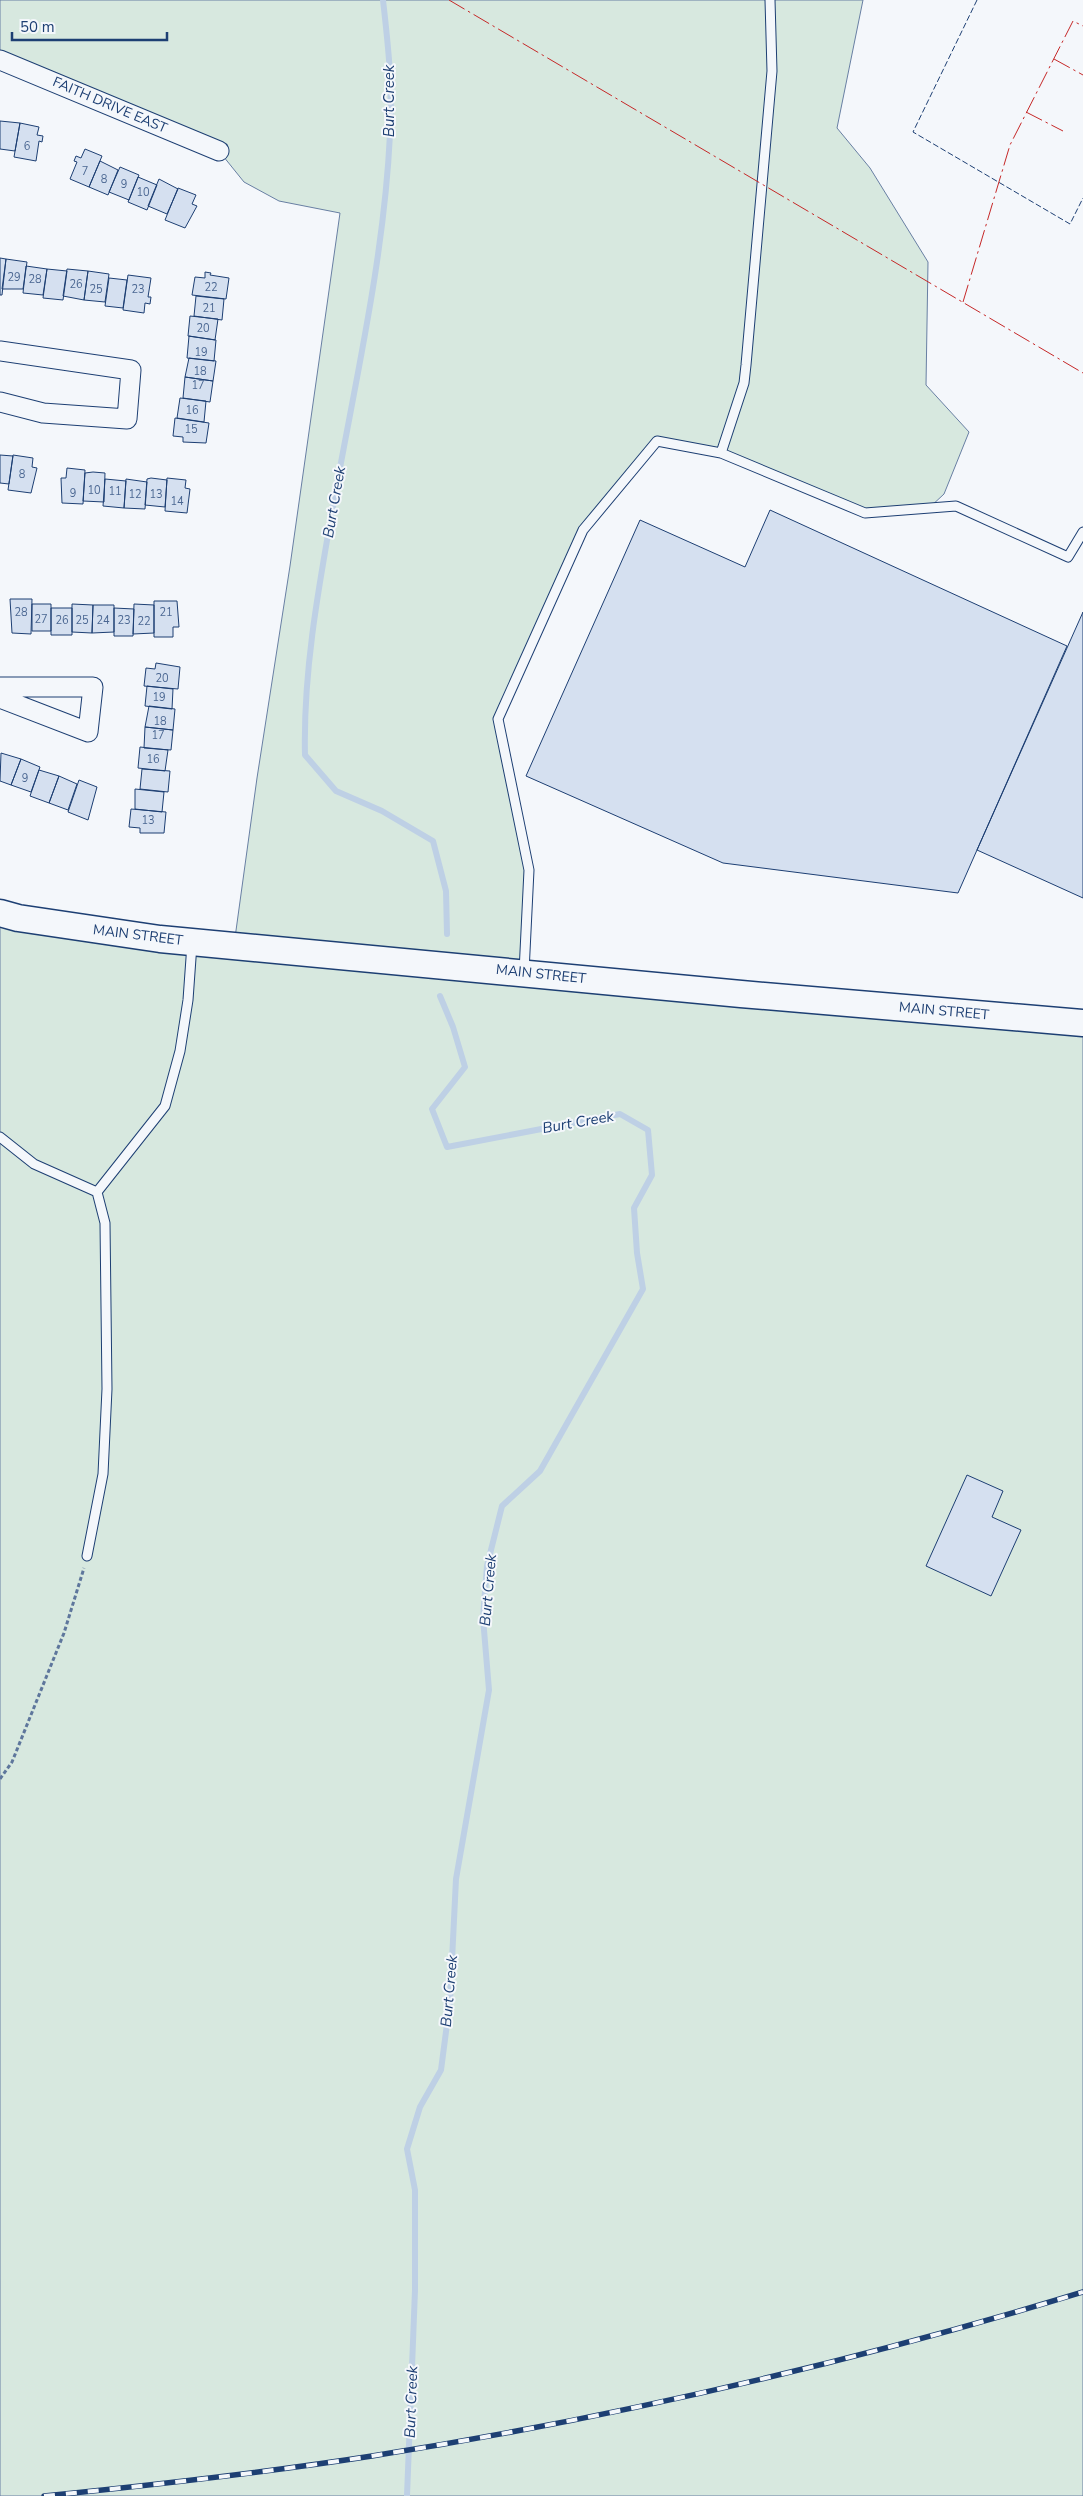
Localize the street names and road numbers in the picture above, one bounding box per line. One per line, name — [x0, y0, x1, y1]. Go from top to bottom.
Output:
street label: FAITH DRIVE EAST — [50, 72, 171, 138]
street label: MAIN STREET — [92, 920, 185, 950]
street label: MAIN STREET — [495, 960, 588, 988]
street label: MAIN STREET — [898, 998, 990, 1024]

